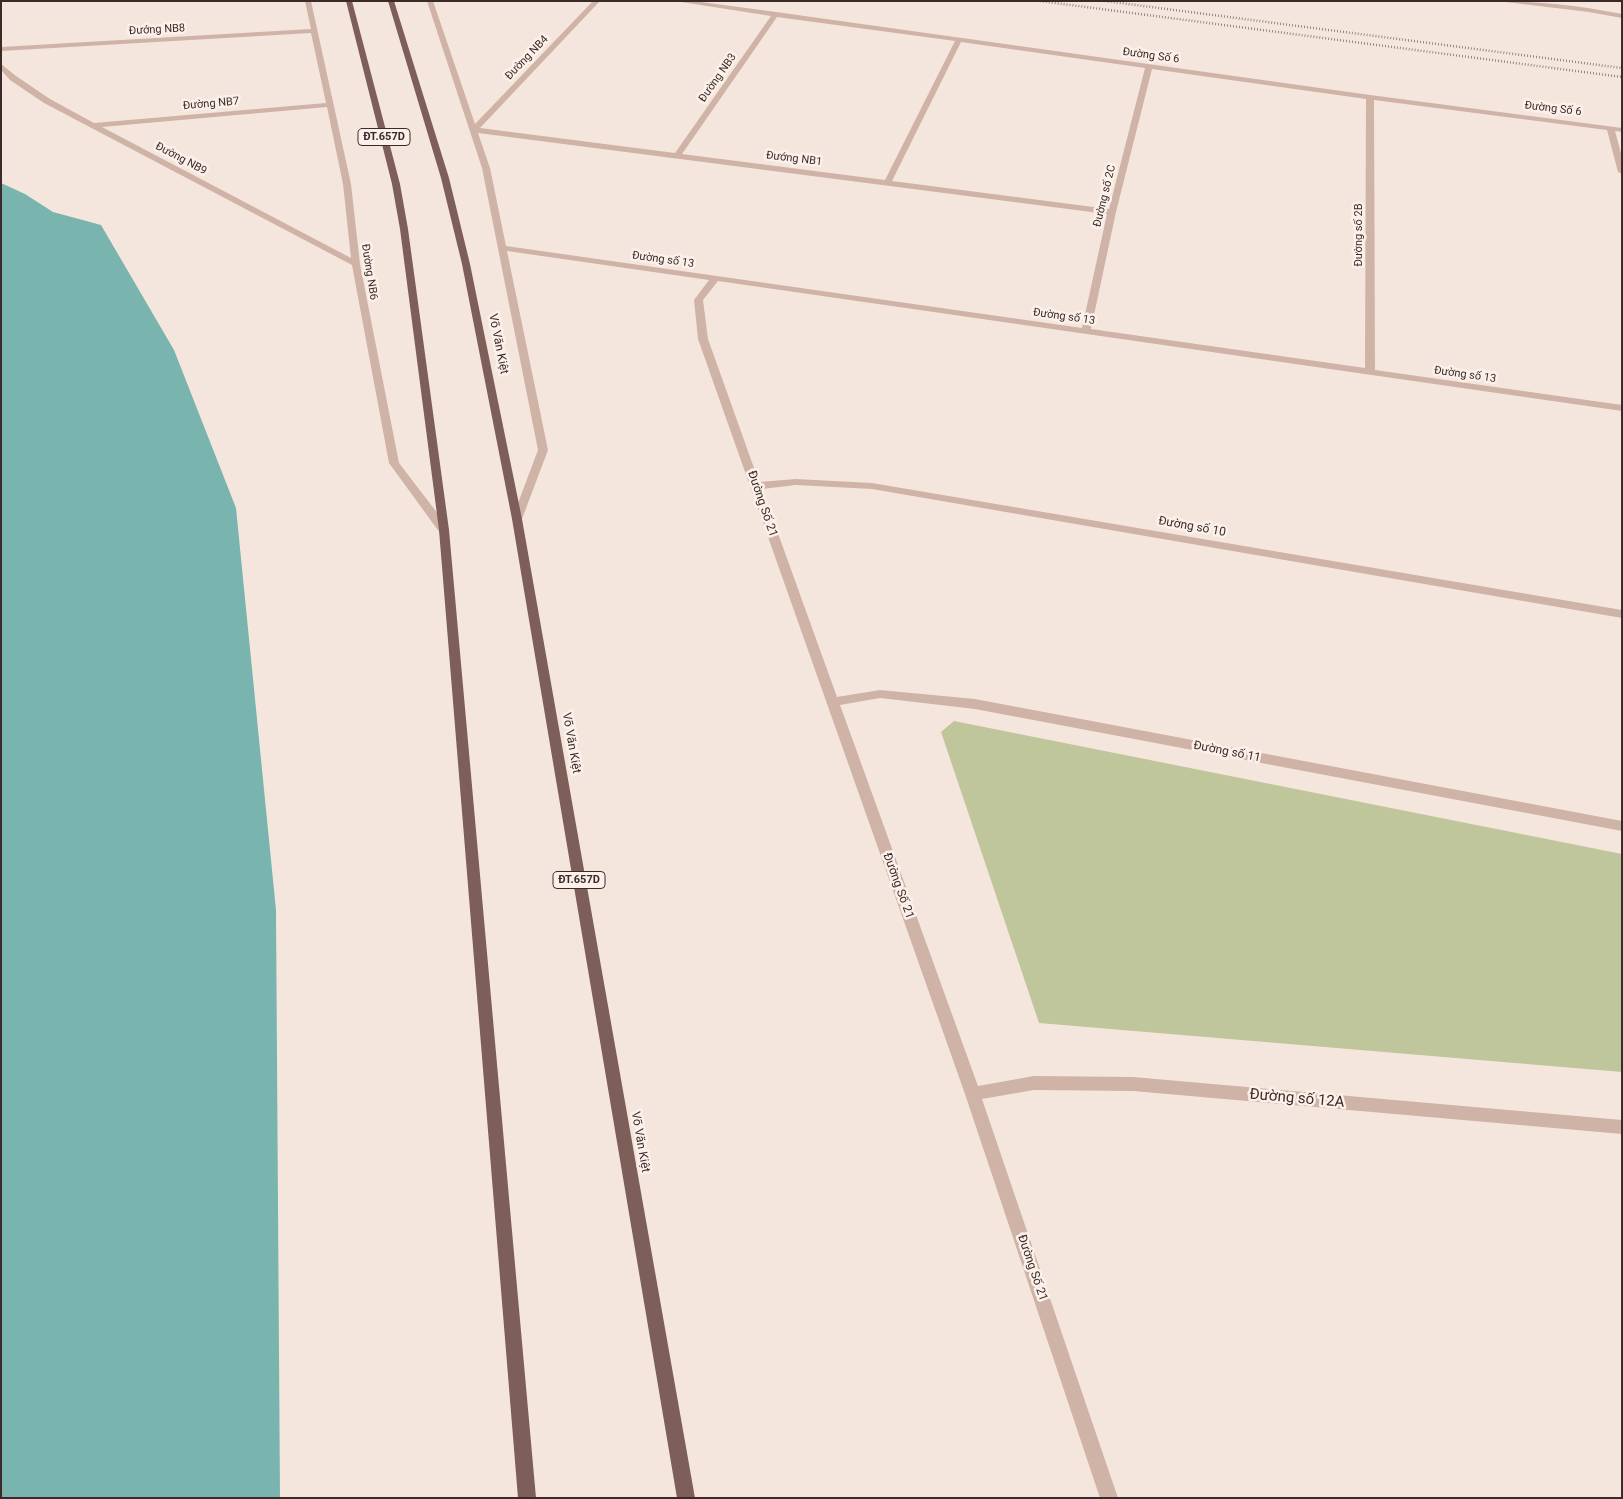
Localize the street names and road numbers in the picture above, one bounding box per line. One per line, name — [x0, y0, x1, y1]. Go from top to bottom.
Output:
street label: Đướng NB8 — [129, 22, 185, 38]
street label: Đường NB4 — [503, 33, 551, 83]
street label: Đường Số 6 — [1122, 45, 1180, 67]
street label: Đường NB3 — [696, 51, 740, 105]
street label: Đường NB7 — [182, 95, 240, 113]
street label: Đường Số 6 — [1524, 99, 1582, 119]
road number: ĐT.657D — [358, 128, 410, 146]
street label: Đường NB9 — [153, 140, 209, 178]
street label: Đướng NB1 — [765, 149, 823, 169]
street label: Đường số 2C — [1091, 164, 1119, 228]
street label: Đường số 2B — [1352, 203, 1366, 267]
street label: Đường NB6 — [358, 243, 380, 301]
street label: Đường số 13 — [631, 249, 695, 271]
street label: Đường số 13 — [1032, 306, 1096, 328]
street label: Võ Văn Kiệt — [485, 312, 511, 376]
street label: Đường số 13 — [1433, 364, 1497, 386]
street label: Đường Số 21 — [744, 469, 780, 539]
street label: Đường số 10 — [1157, 514, 1227, 540]
street label: Võ Văn Kiệt — [559, 712, 583, 774]
street label: Đường số 11 — [1192, 738, 1262, 766]
street label: Đường Số 21 — [879, 851, 917, 921]
road number: ĐT.657D — [553, 872, 605, 888]
street label: Đường số 12A — [1249, 1086, 1345, 1112]
street label: Võ Văn Kiệt — [628, 1111, 652, 1173]
street label: Đường Số 21 — [1014, 1233, 1050, 1303]

